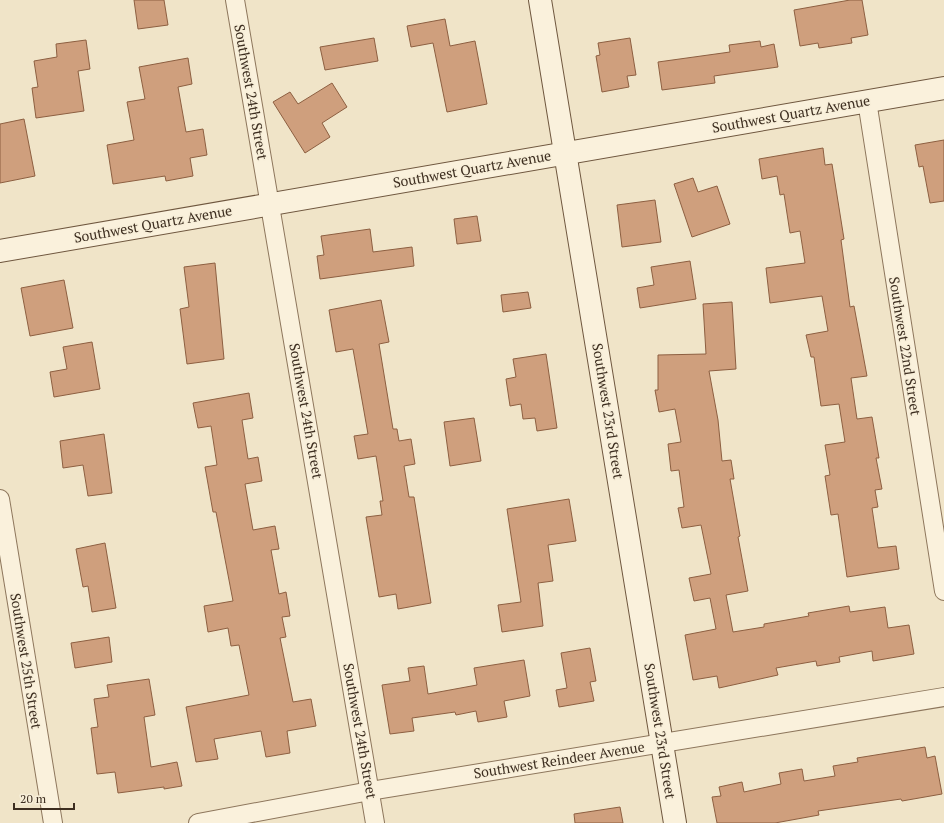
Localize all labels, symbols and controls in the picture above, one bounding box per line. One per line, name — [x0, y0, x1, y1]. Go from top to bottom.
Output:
street label: Southwest 24th Street — [230, 23, 273, 162]
street label: Southwest Quartz Avenue — [710, 90, 871, 137]
street label: Southwest Quartz Avenue — [391, 145, 552, 192]
street label: Southwest Quartz Avenue — [72, 200, 233, 247]
street label: Southwest 22nd Street — [885, 275, 926, 417]
street label: Southwest 24th Street — [285, 342, 328, 481]
street label: Southwest 23rd Street — [588, 342, 629, 481]
street label: Southwest 25th Street — [6, 592, 47, 731]
street label: Southwest 24th Street — [339, 662, 382, 801]
street label: Southwest 23rd Street — [640, 662, 681, 801]
street label: Southwest Reindeer Avenue — [472, 737, 646, 782]
scale bar — [14, 785, 74, 811]
text: 20 m — [20, 791, 47, 806]

